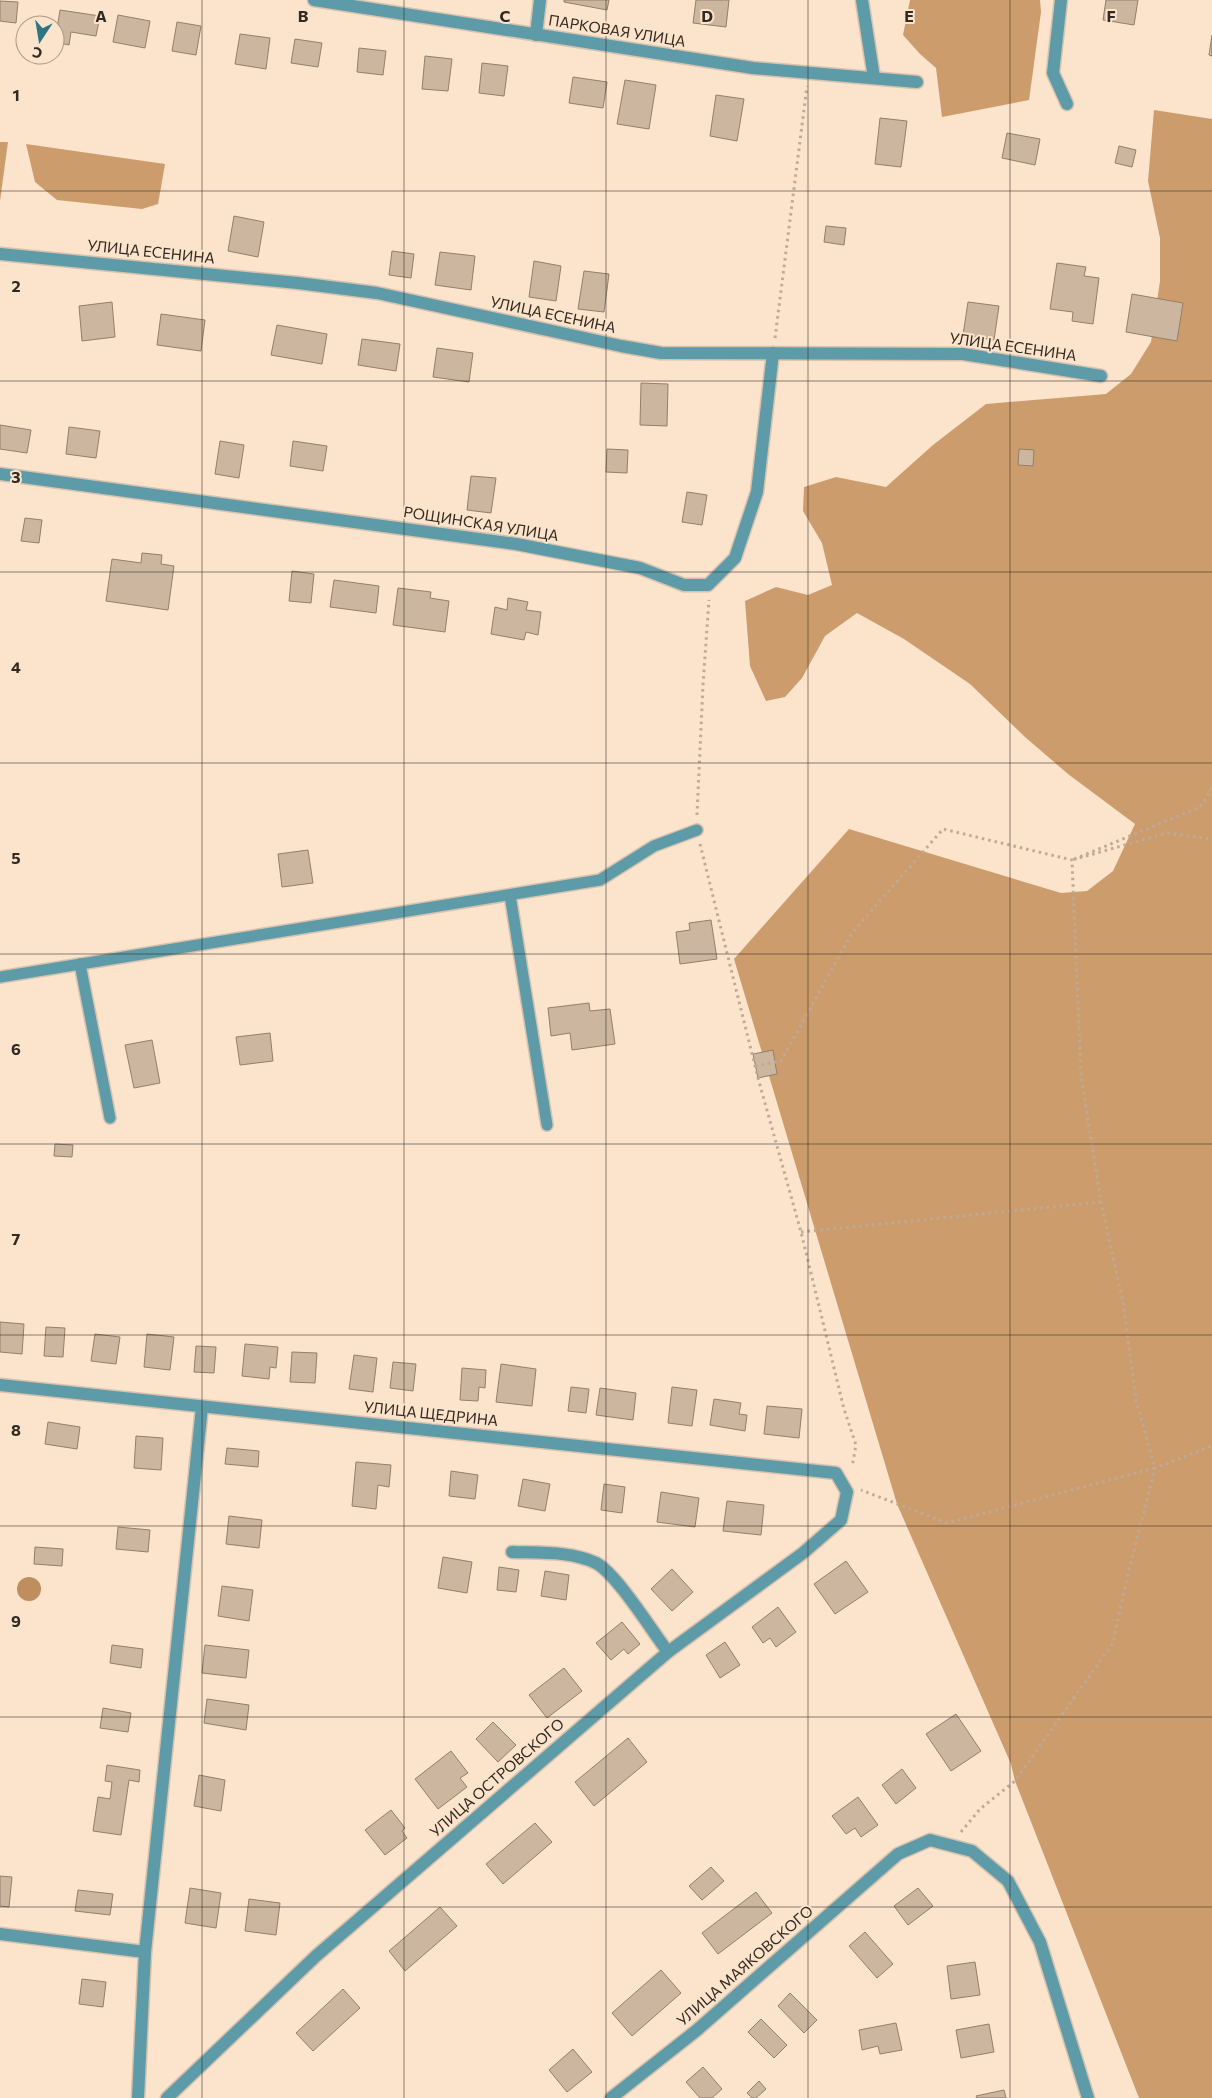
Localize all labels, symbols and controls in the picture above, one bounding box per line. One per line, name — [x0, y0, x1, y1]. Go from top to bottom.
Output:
text: A — [95, 6, 107, 25]
text: B — [298, 6, 309, 25]
text: C — [500, 6, 511, 25]
text: D — [701, 6, 713, 25]
text: E — [904, 6, 914, 25]
text: F — [1106, 6, 1116, 25]
street label: ПАРКОВАЯ УЛИЦА — [547, 10, 687, 50]
north arrow — [15, 15, 65, 65]
text: С — [31, 44, 44, 63]
text: 1 — [12, 85, 20, 104]
street label: УЛИЦА ЕСЕНИНА — [86, 235, 216, 267]
text: 2 — [11, 276, 21, 295]
street label: УЛИЦА ЕСЕНИНА — [489, 292, 618, 336]
street label: УЛИЦА ЕСЕНИНА — [948, 328, 1078, 364]
text: 3 — [11, 467, 21, 486]
street label: РОЩИНСКАЯ УЛИЦА — [402, 502, 560, 544]
text: 4 — [11, 657, 21, 676]
text: 5 — [11, 848, 21, 867]
text: 6 — [11, 1039, 21, 1058]
text: 7 — [12, 1229, 21, 1248]
street label: УЛИЦА ЩЕДРИНА — [363, 1397, 499, 1429]
text: 8 — [11, 1420, 21, 1439]
text: 9 — [11, 1611, 21, 1630]
street label: УЛИЦА ОСТРОВСКОГО — [426, 1714, 567, 1840]
street label: УЛИЦА МАЯКОВСКОГО — [673, 1901, 816, 2029]

